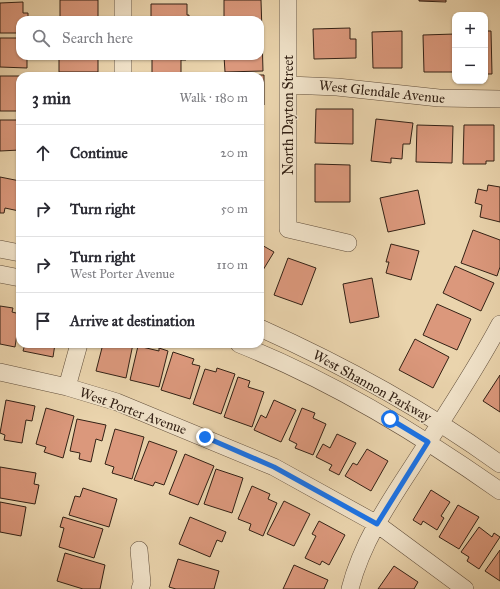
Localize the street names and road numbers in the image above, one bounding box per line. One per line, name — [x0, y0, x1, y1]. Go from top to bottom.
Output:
street label: North Dayton Street — [280, 55, 297, 175]
street label: West Glendale Avenue — [318, 77, 446, 107]
street label: West Shannon Parkway — [310, 346, 435, 426]
street label: West Porter Avenue — [77, 384, 189, 438]

